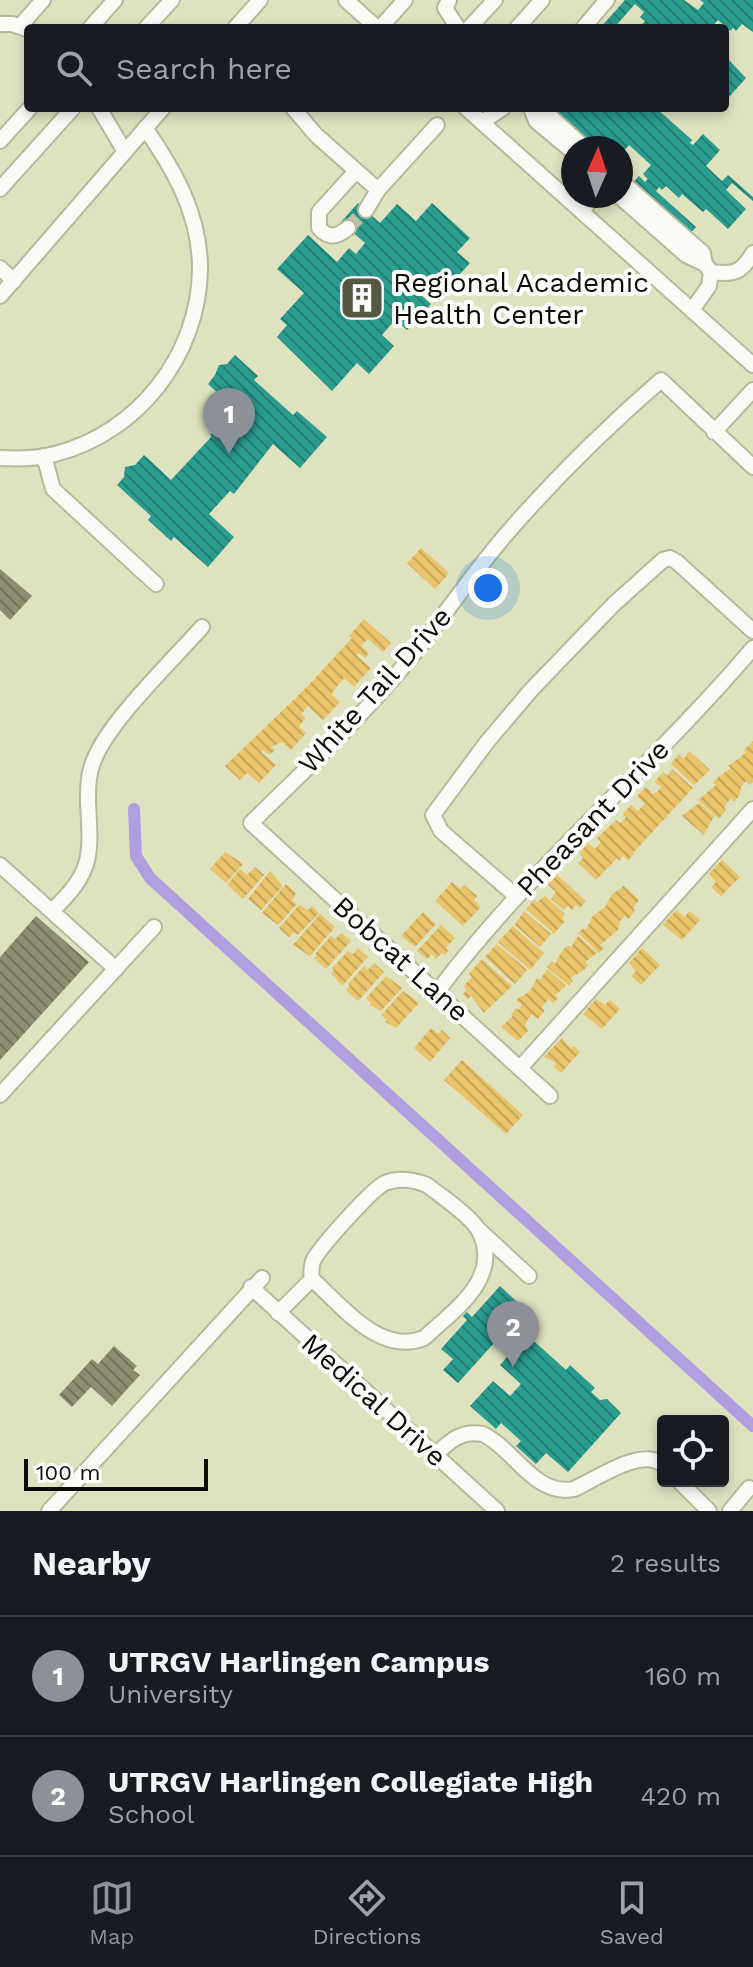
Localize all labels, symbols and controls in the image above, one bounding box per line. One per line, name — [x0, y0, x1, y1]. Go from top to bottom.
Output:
search box — [24, 24, 729, 112]
icon: search — [52, 46, 96, 90]
text: Search here — [116, 51, 292, 86]
north arrow — [561, 136, 633, 208]
place label: Regional Academic Health Center — [393, 266, 649, 331]
building icon: Regional Academic Health Center — [338, 274, 386, 322]
pin: 1 — [203, 388, 255, 454]
your location — [468, 568, 508, 608]
street label: White Tail Drive — [292, 600, 458, 780]
street label: Pheasant Drive — [510, 733, 676, 903]
street label: Bobcat Lane — [326, 890, 476, 1028]
pin: 2 — [487, 1301, 539, 1367]
street label: Medical Drive — [295, 1326, 453, 1474]
map controls — [657, 1415, 729, 1487]
button: locate — [657, 1415, 729, 1487]
scale bar — [24, 1455, 208, 1491]
text: 100 m — [36, 1460, 100, 1485]
text: Nearby — [32, 1543, 151, 1583]
text: 2 results — [610, 1548, 721, 1578]
text: UTRGV Harlingen Campus — [108, 1644, 489, 1679]
text: 1 — [52, 1661, 64, 1691]
text: 160 m — [645, 1661, 721, 1691]
text: University — [108, 1679, 233, 1709]
text: UTRGV Harlingen Collegiate High — [108, 1764, 593, 1799]
text: 2 — [50, 1781, 66, 1811]
text: 420 m — [640, 1781, 721, 1811]
text: School — [108, 1799, 194, 1829]
tab: Map — [89, 1876, 134, 1949]
tab: Directions — [313, 1876, 421, 1949]
tab: Saved — [600, 1876, 664, 1949]

